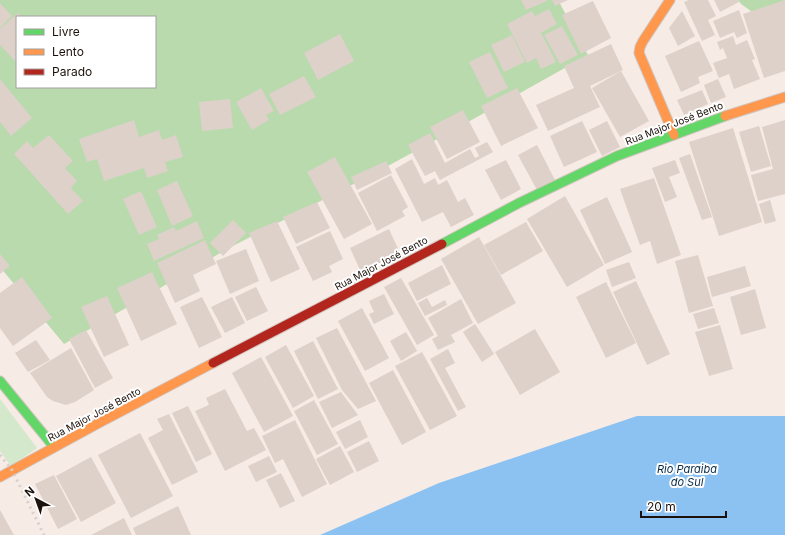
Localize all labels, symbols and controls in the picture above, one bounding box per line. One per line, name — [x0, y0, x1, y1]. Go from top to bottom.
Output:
legend — [16, 16, 156, 88]
text: Livre — [52, 24, 80, 39]
text: Lento — [52, 44, 84, 59]
text: Parado — [52, 64, 92, 79]
street label: Rua Major José Bento — [624, 99, 724, 147]
street label: Rua Major José Bento — [332, 233, 430, 293]
street label: Rua Major José Bento — [45, 384, 143, 444]
water label: Rio Paraiba do Sul — [657, 462, 717, 489]
north arrow — [16, 479, 56, 519]
text: N — [22, 483, 37, 499]
scale bar — [641, 493, 726, 519]
text: 20 m — [647, 499, 676, 514]

